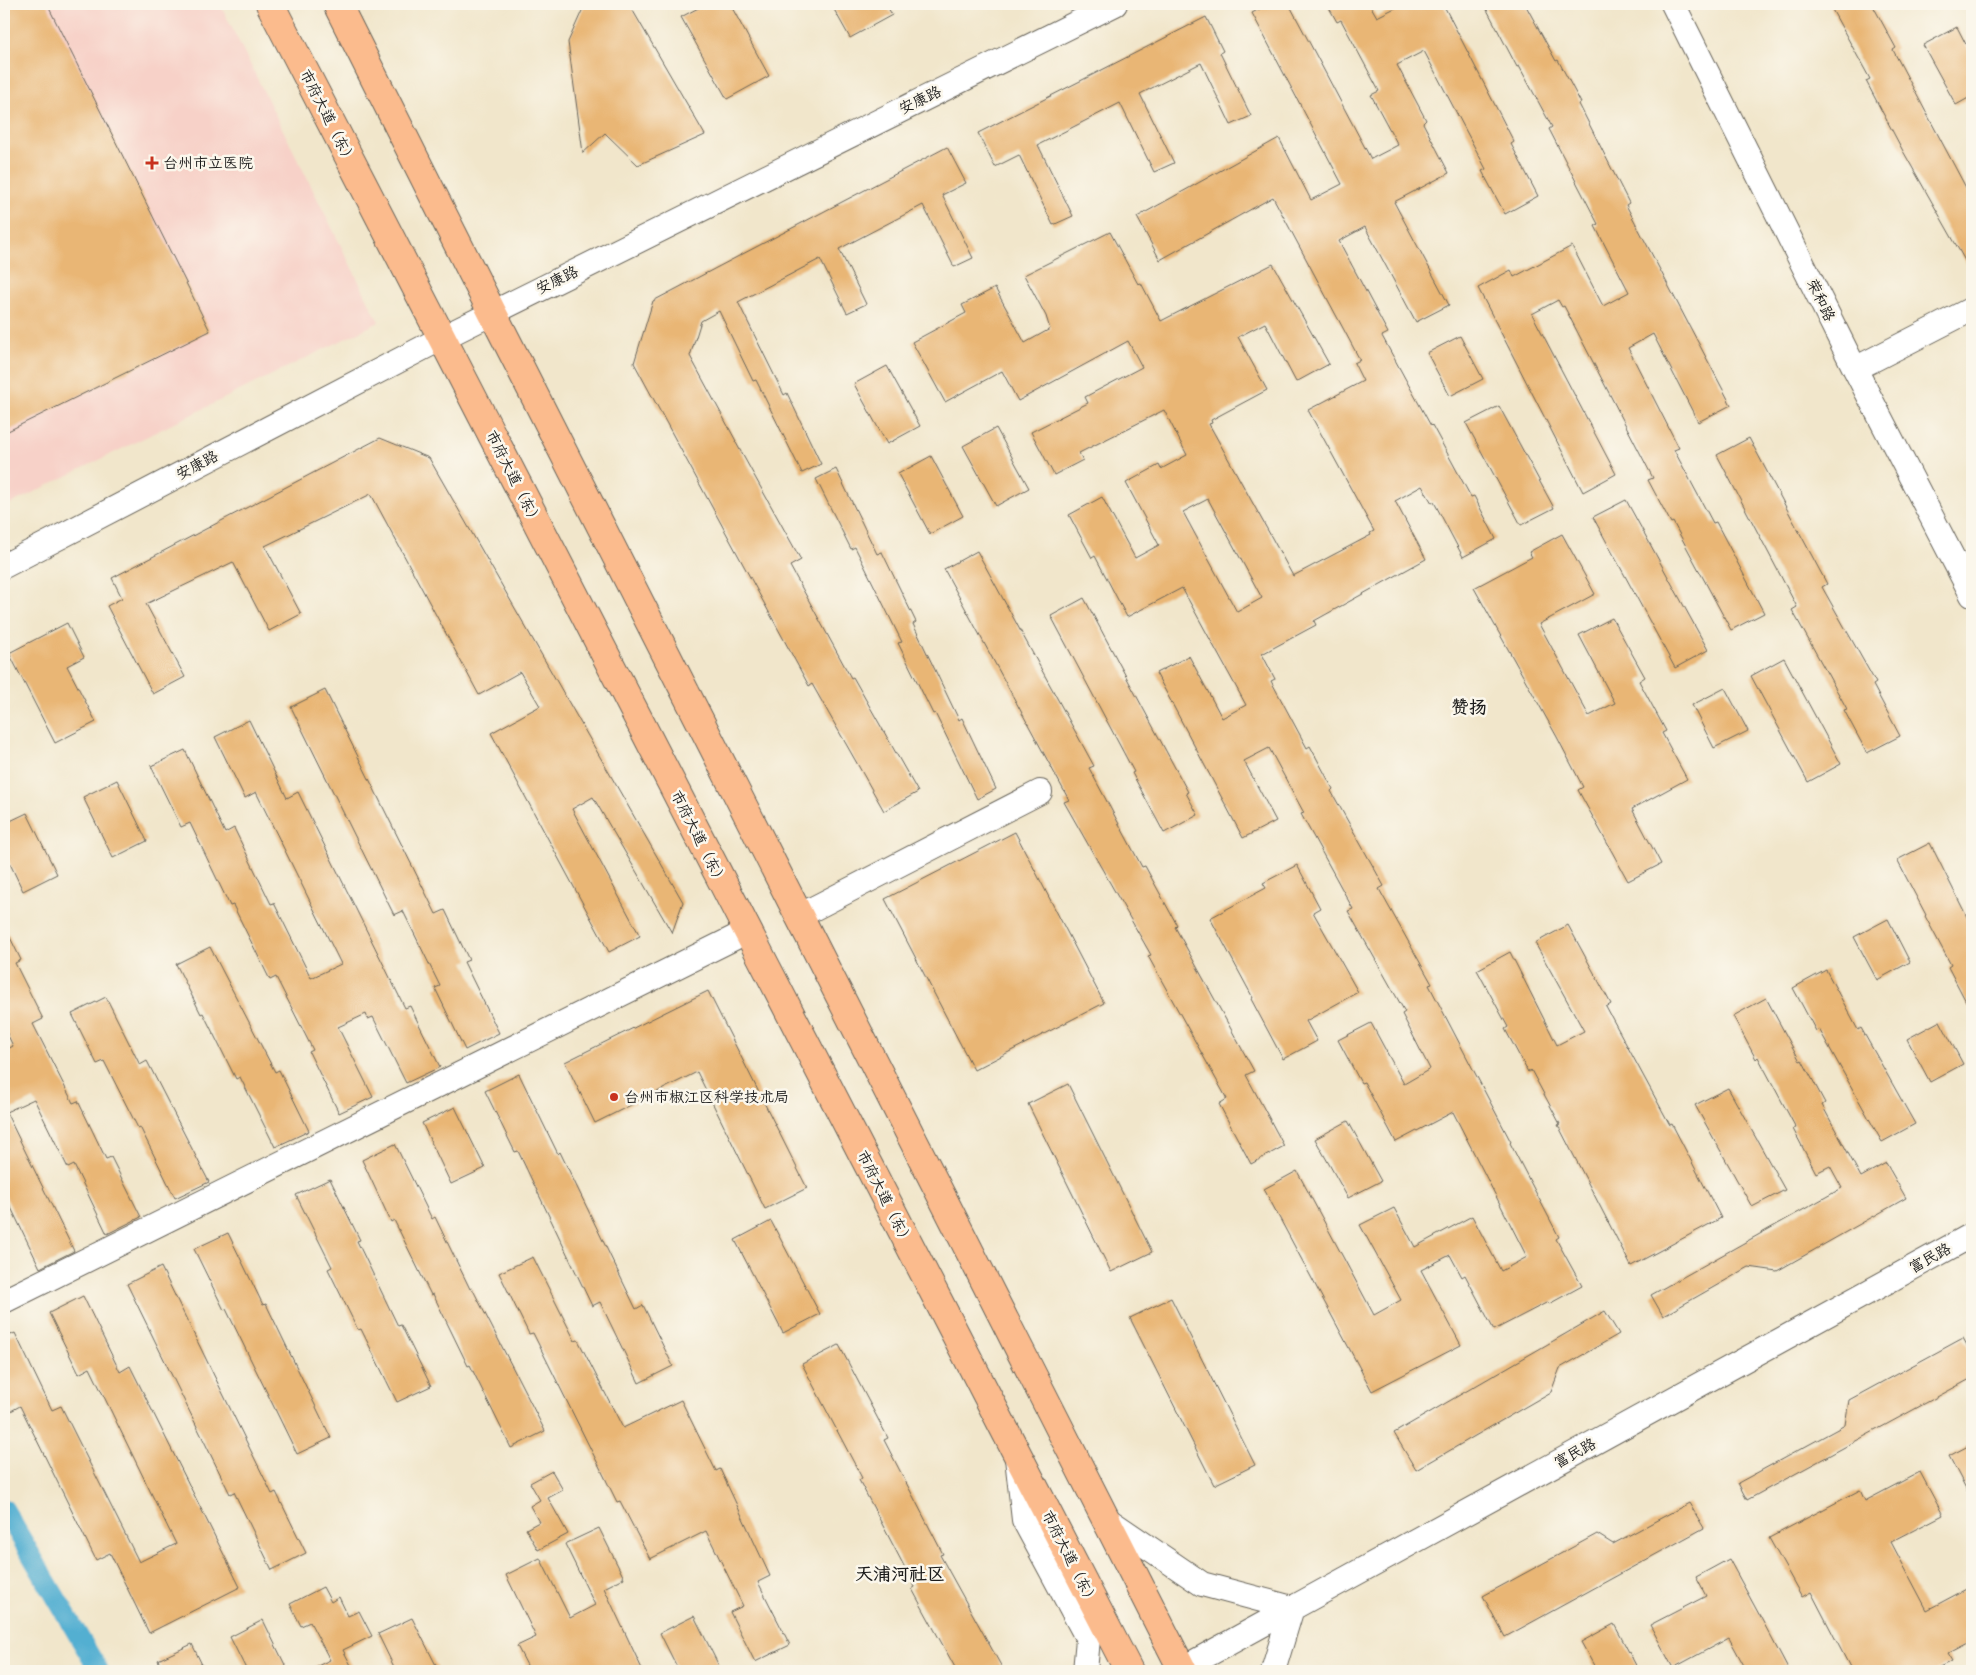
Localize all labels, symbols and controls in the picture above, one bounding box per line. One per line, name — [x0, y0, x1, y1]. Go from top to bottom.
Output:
street label: 市府大道（东） — [296, 66, 361, 168]
street label: 安康路 — [895, 81, 944, 118]
place label: 台州市立医院 — [163, 153, 253, 172]
marker: 台州市立医院 — [145, 156, 159, 170]
street label: 安康路 — [532, 261, 581, 298]
street label: 荣和路 — [1803, 275, 1840, 324]
street label: 市府大道（东） — [482, 427, 547, 529]
street label: 安康路 — [172, 446, 221, 484]
district label: 赞扬 — [1451, 695, 1487, 718]
street label: 市府大道（东） — [667, 787, 732, 889]
place label: 台州市椒江区科学技术局 — [624, 1087, 789, 1106]
marker: 台州市椒江区科学技术局 — [608, 1091, 620, 1103]
street label: 市府大道（东） — [853, 1147, 918, 1249]
street label: 富民路 — [1905, 1238, 1954, 1277]
street label: 富民路 — [1550, 1433, 1599, 1472]
street label: 市府大道（东） — [1038, 1507, 1103, 1609]
district label: 天浦河社区 — [855, 1562, 945, 1585]

